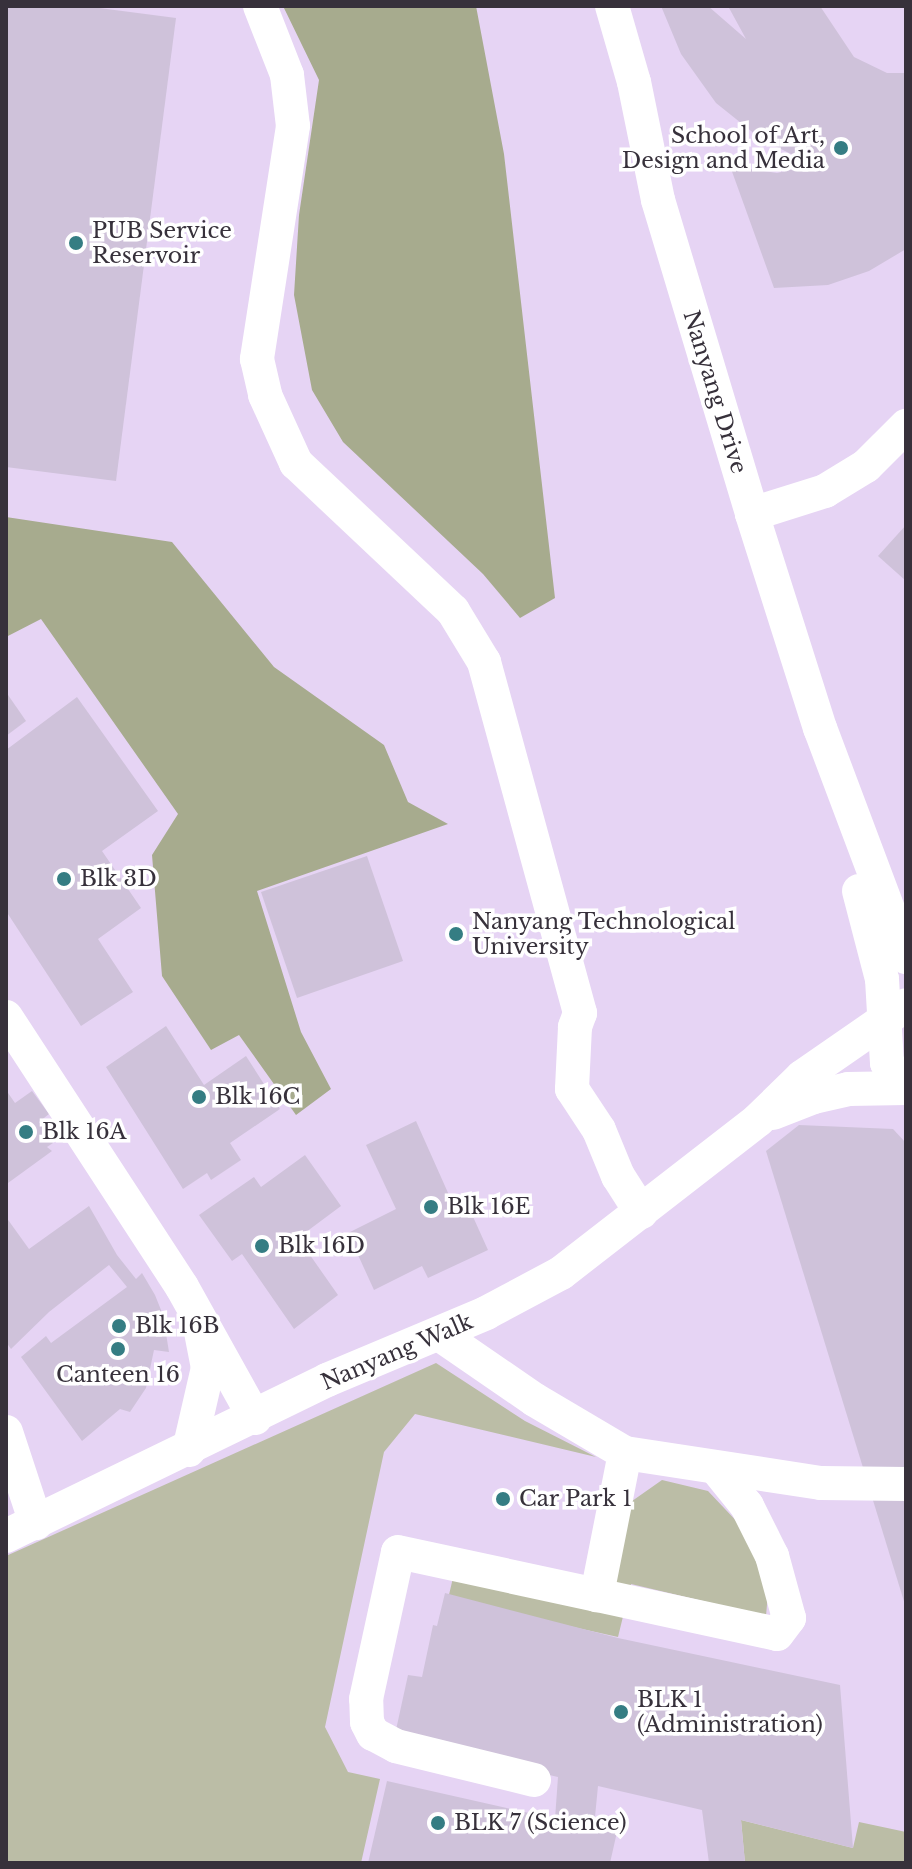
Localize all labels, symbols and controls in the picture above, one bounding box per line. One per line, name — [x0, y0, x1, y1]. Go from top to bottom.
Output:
place label: School of Art, Design and Media — [622, 122, 825, 174]
marker: School of Art, Design and Media — [832, 139, 850, 157]
place label: PUB Service Reservoir — [92, 217, 232, 268]
marker: PUB Service Reservoir — [67, 234, 85, 252]
street label: Nanyang Drive — [678, 307, 752, 477]
place label: Blk 3D — [80, 866, 157, 892]
marker: Blk 3D — [55, 870, 73, 888]
place label: Nanyang Technological University — [472, 908, 736, 960]
marker: Nanyang Technological University — [447, 925, 465, 943]
place label: Blk 16C — [215, 1084, 300, 1110]
marker: Blk 16C — [190, 1088, 208, 1106]
place label: Blk 16A — [42, 1119, 127, 1145]
marker: Blk 16A — [17, 1123, 35, 1141]
place label: Blk 16E — [447, 1194, 531, 1220]
marker: Blk 16E — [422, 1198, 440, 1216]
place label: Blk 16D — [278, 1233, 365, 1259]
marker: Blk 16D — [253, 1237, 271, 1255]
street label: Nanyang Walk — [317, 1308, 477, 1396]
place label: Blk 16B — [135, 1313, 220, 1339]
marker: Blk 16B — [110, 1317, 128, 1335]
marker: Canteen 16 — [109, 1340, 127, 1358]
place label: Canteen 16 — [56, 1362, 180, 1388]
place label: Car Park 1 — [519, 1486, 633, 1512]
marker: Car Park 1 — [494, 1490, 512, 1508]
place label: BLK 1 (Administration) — [637, 1686, 823, 1738]
marker: BLK 1 (Administration) — [612, 1703, 630, 1721]
place label: BLK 7 (Science) — [454, 1810, 627, 1836]
marker: BLK 7 (Science) — [429, 1814, 447, 1832]

